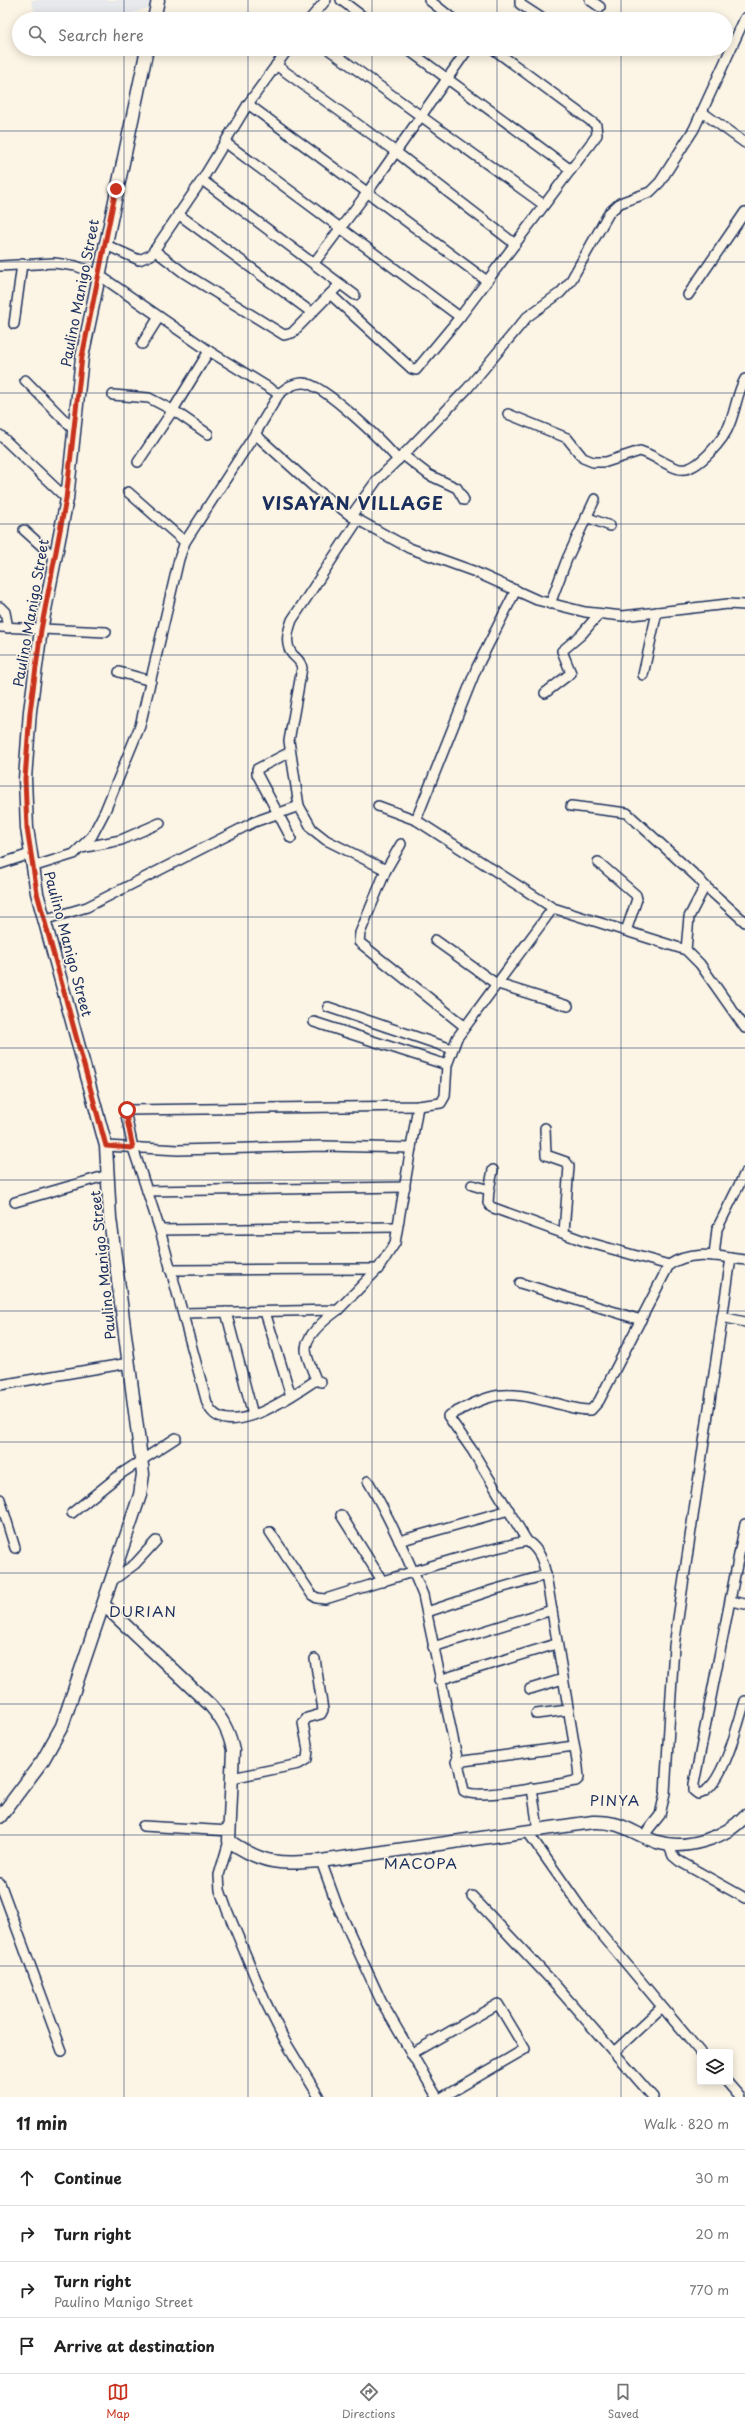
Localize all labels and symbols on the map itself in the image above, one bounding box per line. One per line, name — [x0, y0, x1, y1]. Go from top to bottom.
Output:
route end — [107, 180, 125, 198]
street label: Paulino Manigo Street — [55, 217, 104, 368]
district label: VISAYAN VILLAGE — [262, 489, 444, 516]
street label: Paulino Manigo Street — [7, 537, 54, 688]
street label: Paulino Manigo Street — [39, 869, 98, 1019]
route start — [118, 1101, 136, 1119]
street label: Paulino Manigo Street — [84, 1189, 121, 1341]
district label: DURIAN — [109, 1599, 177, 1622]
district label: PINYA — [590, 1788, 640, 1811]
district label: MACOPA — [384, 1851, 458, 1874]

